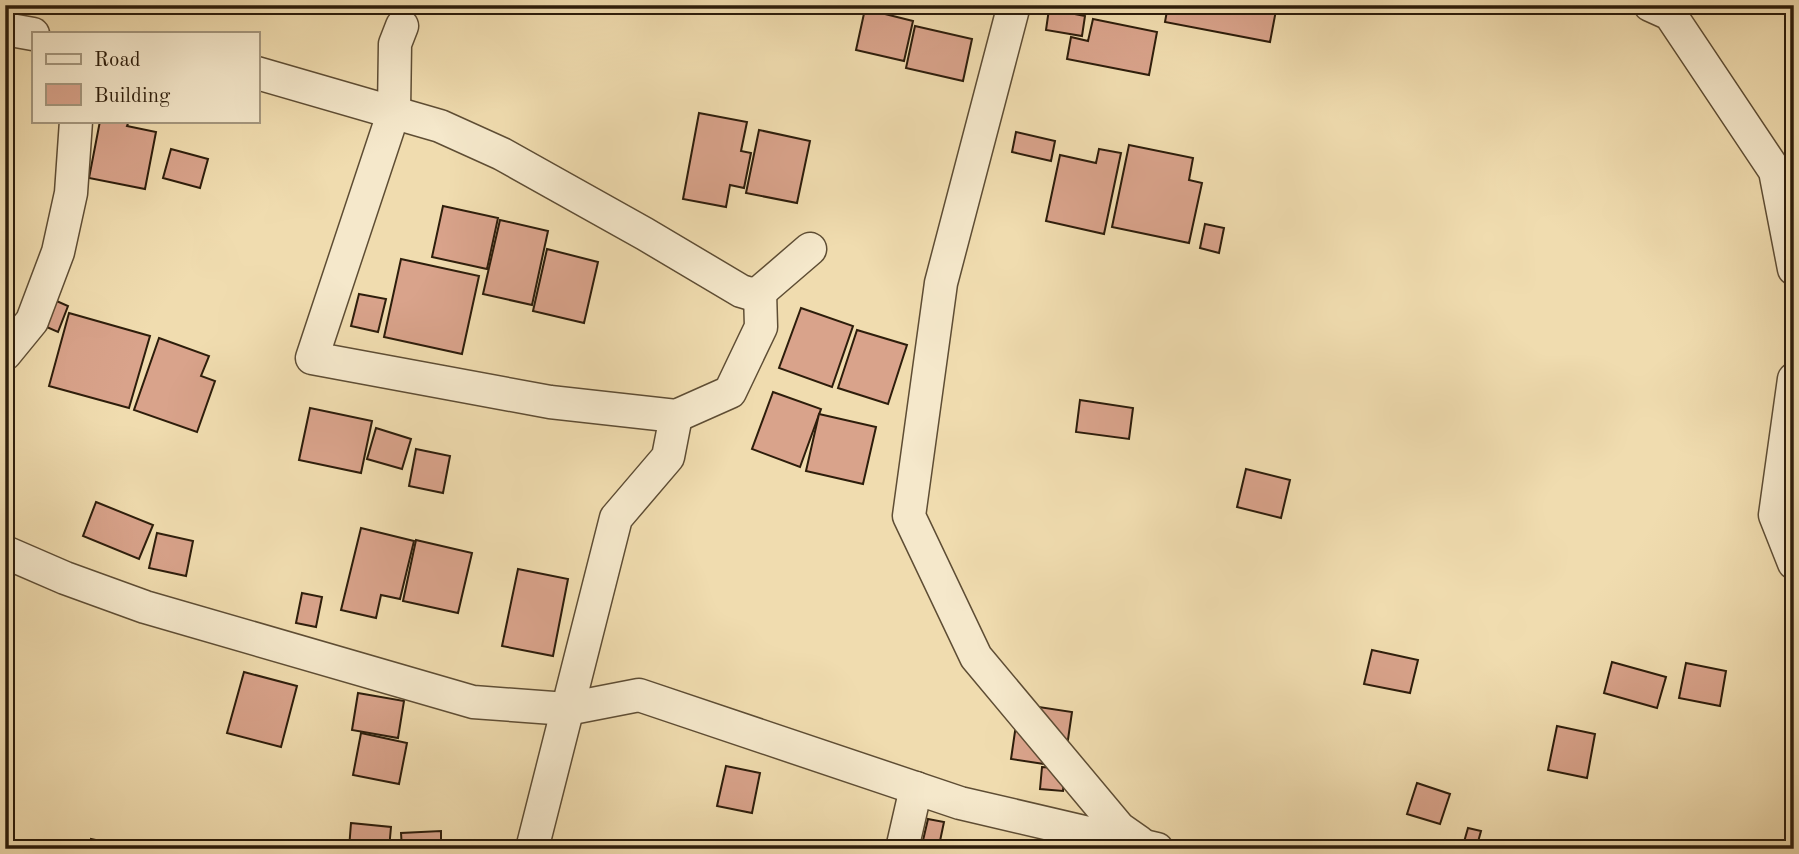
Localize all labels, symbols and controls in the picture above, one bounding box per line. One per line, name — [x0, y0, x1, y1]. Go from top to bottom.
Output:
legend — [32, 32, 259, 122]
text: Road — [94, 50, 141, 71]
text: Building — [94, 86, 171, 107]

